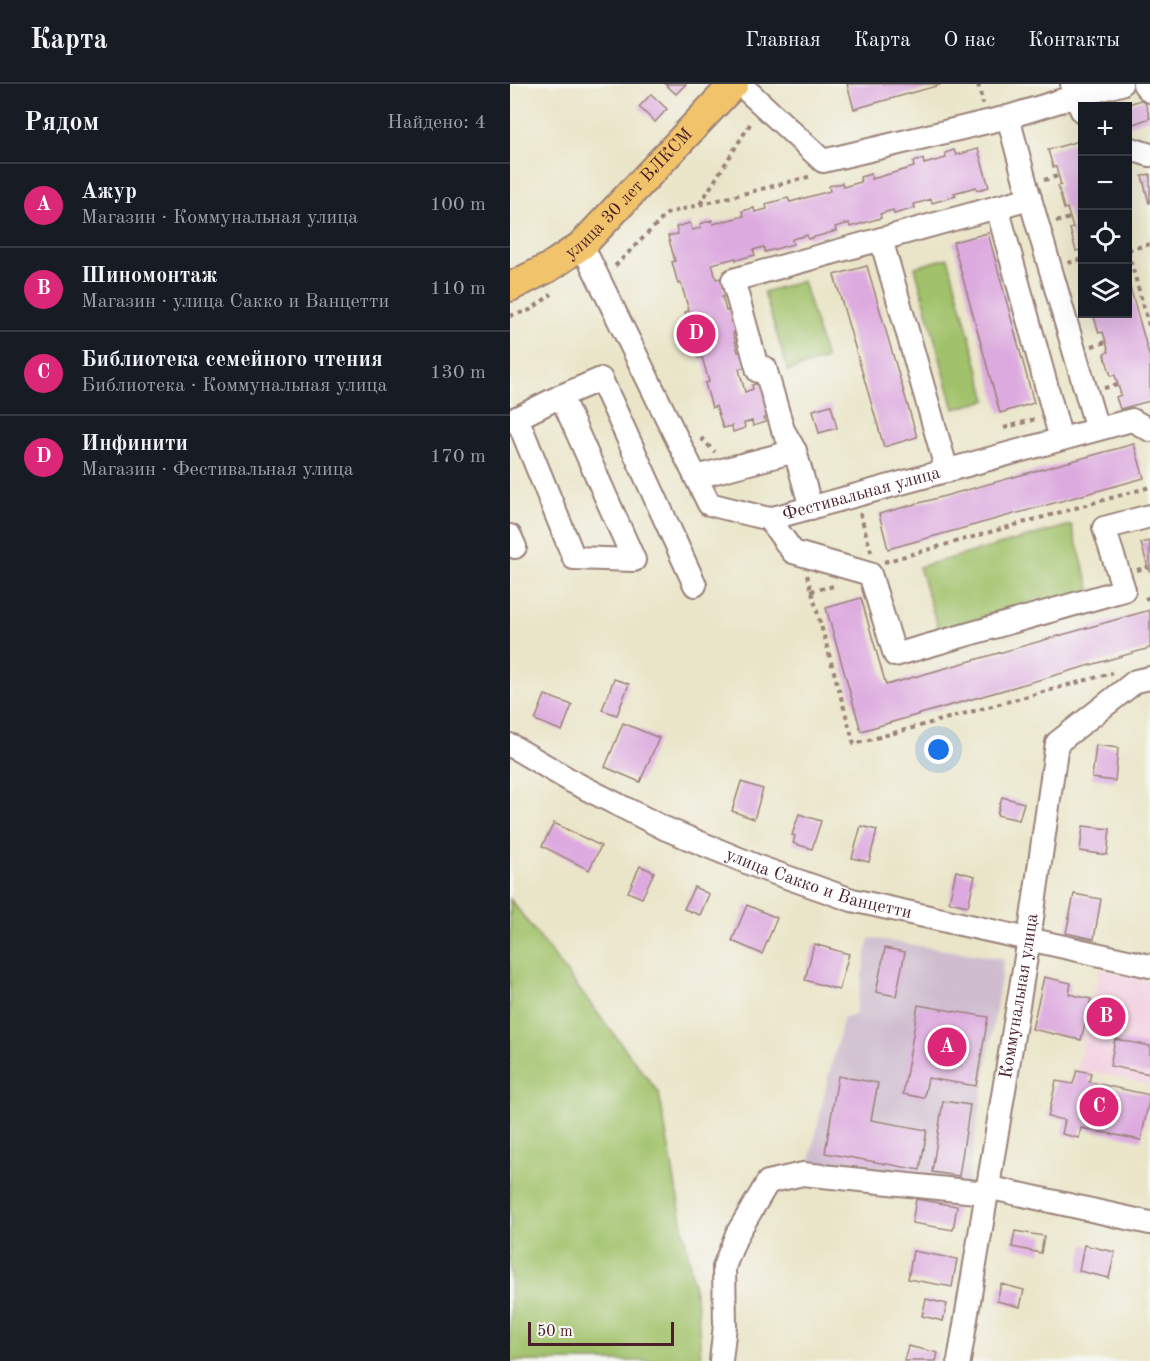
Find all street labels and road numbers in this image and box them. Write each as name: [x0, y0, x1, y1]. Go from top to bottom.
street label: улица 30 лет ВЛКСМ: [562, 125, 696, 262]
street label: Фестивальная улица: [780, 464, 942, 524]
street label: улица Сакко и Ванцетти: [723, 845, 914, 922]
street label: Коммунальная улица: [997, 912, 1042, 1080]

